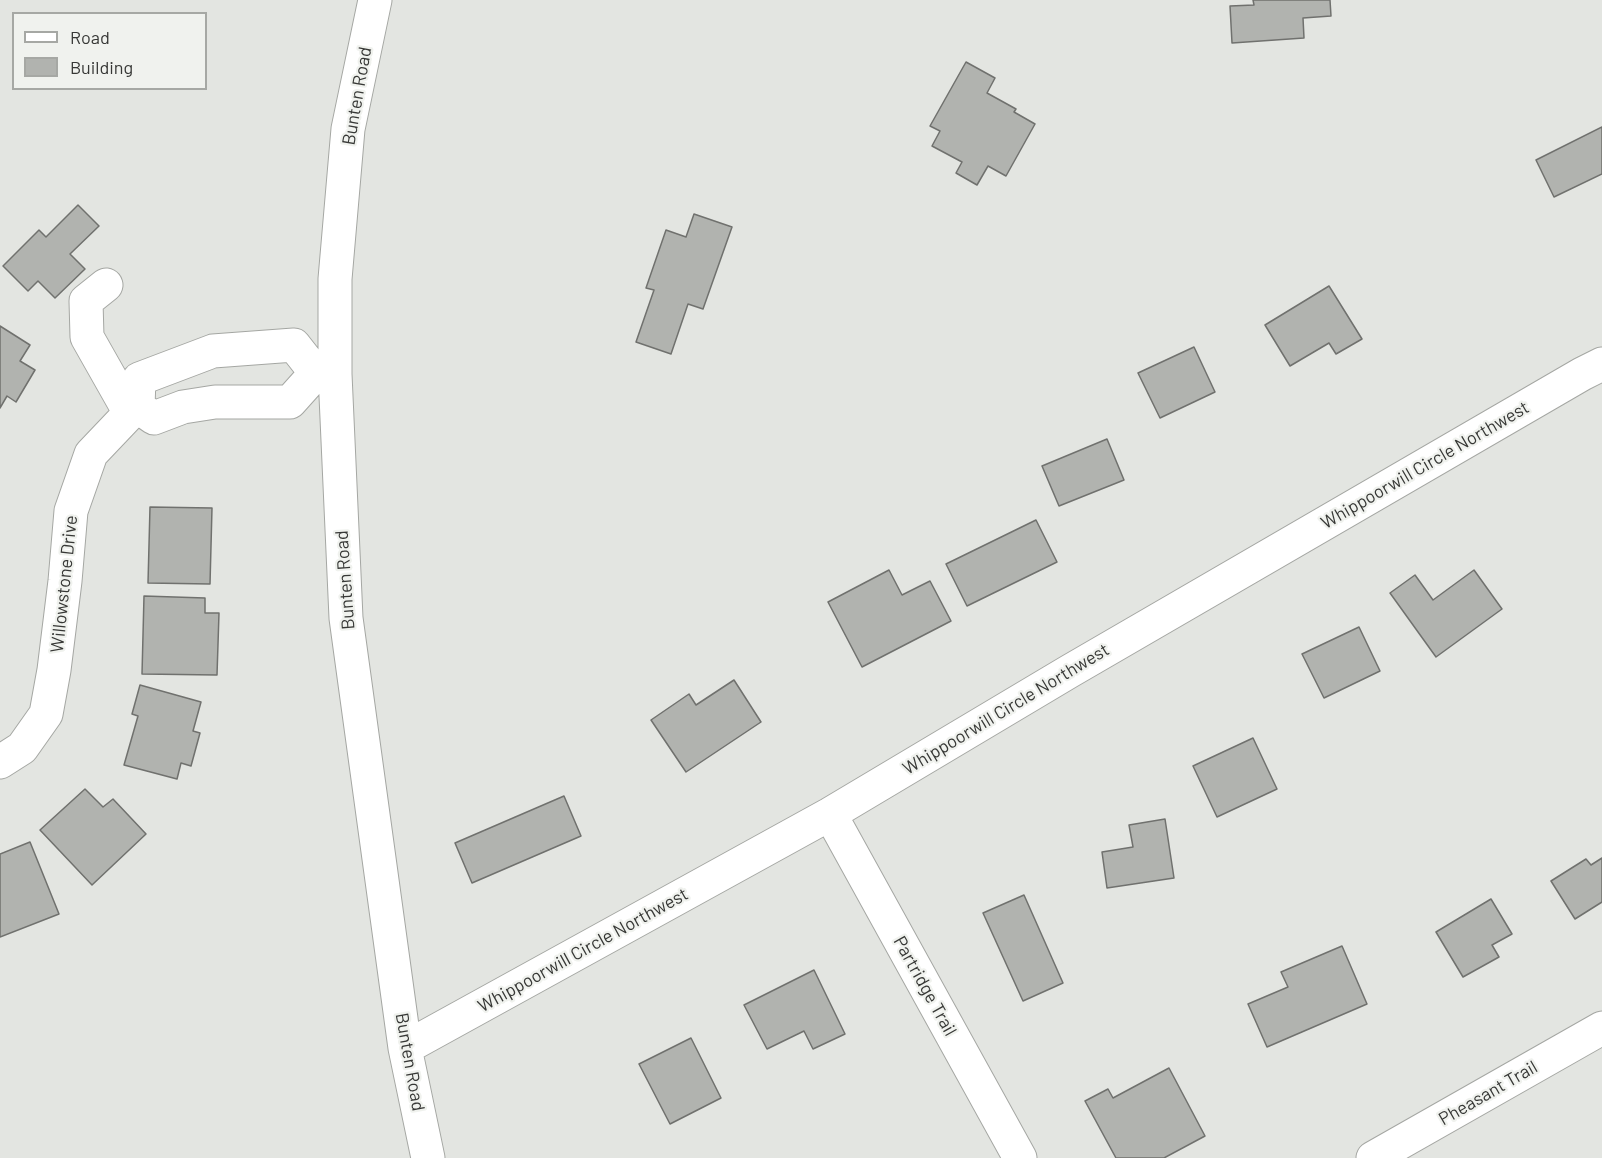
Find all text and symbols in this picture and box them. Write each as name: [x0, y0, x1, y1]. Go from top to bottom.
legend: [12, 12, 207, 90]
text: Road: [70, 26, 110, 48]
street label: Bunten Road: [338, 45, 376, 147]
text: Building: [70, 56, 133, 78]
street label: Whippoorwill Circle Northwest: [1317, 396, 1533, 534]
street label: Willowstone Drive: [46, 514, 82, 654]
street label: Bunten Road: [331, 530, 359, 630]
street label: Whippoorwill Circle Northwest: [899, 639, 1113, 779]
street label: Whippoorwill Circle Northwest: [474, 883, 692, 1017]
street label: Partridge Trail: [889, 932, 961, 1040]
street label: Bunten Road: [391, 1011, 429, 1113]
street label: Pheasant Trail: [1435, 1056, 1541, 1130]

